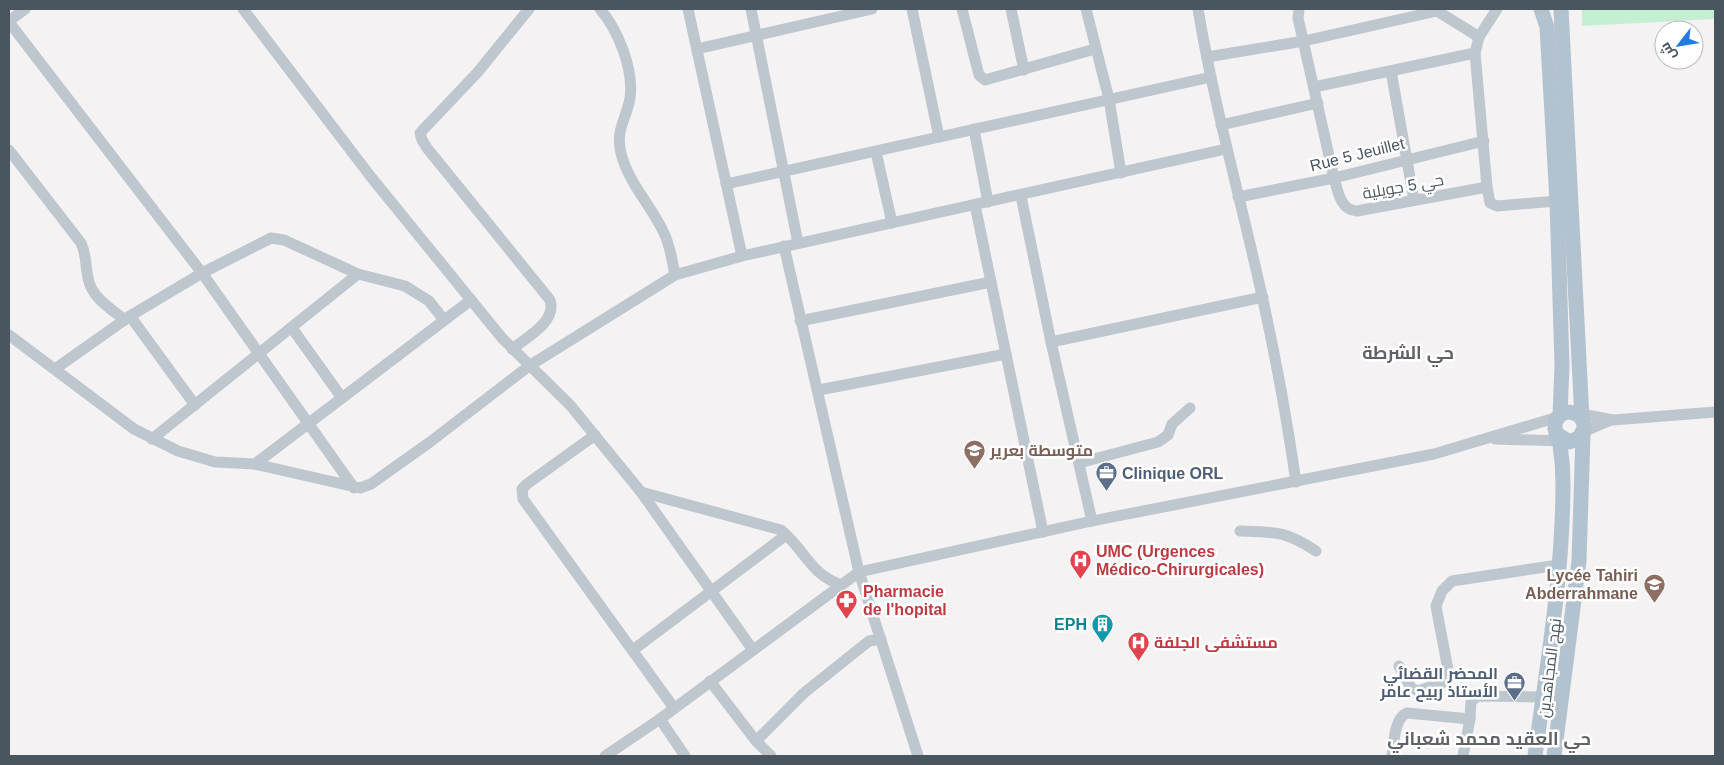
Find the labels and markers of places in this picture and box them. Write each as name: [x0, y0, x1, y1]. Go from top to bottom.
school or university icon: متوسطة بعرير: [962, 438, 986, 469]
place label: متوسطة بعرير: [989, 442, 1093, 460]
office icon: Clinique ORL: [1094, 461, 1118, 492]
place label: Clinique ORL: [1122, 465, 1224, 482]
place label: UMC (Urgences Médico-Chirurgicales): [1096, 543, 1264, 578]
hospital icon: UMC (Urgences Médico-Chirurgicales): [1068, 548, 1092, 579]
place label: Lycée Tahiri Abderrahmane: [1525, 567, 1638, 602]
school or university icon: Lycée Tahiri Abderrahmane: [1642, 572, 1666, 603]
place label: Pharmacie de l'hopital: [863, 583, 947, 618]
pharmacy icon: Pharmacie de l'hopital: [835, 588, 859, 619]
building icon: EPH: [1091, 612, 1115, 643]
place label: EPH: [1054, 616, 1087, 633]
hospital icon: مستشفى الجلفة: [1126, 630, 1150, 661]
place label: مستشفى الجلفة: [1154, 634, 1278, 652]
place label: المحضر القضائي الأستاذ ربيح عامر: [1379, 665, 1498, 702]
office icon: المحضر القضائي الأستاذ ربيح عامر: [1502, 670, 1526, 701]

